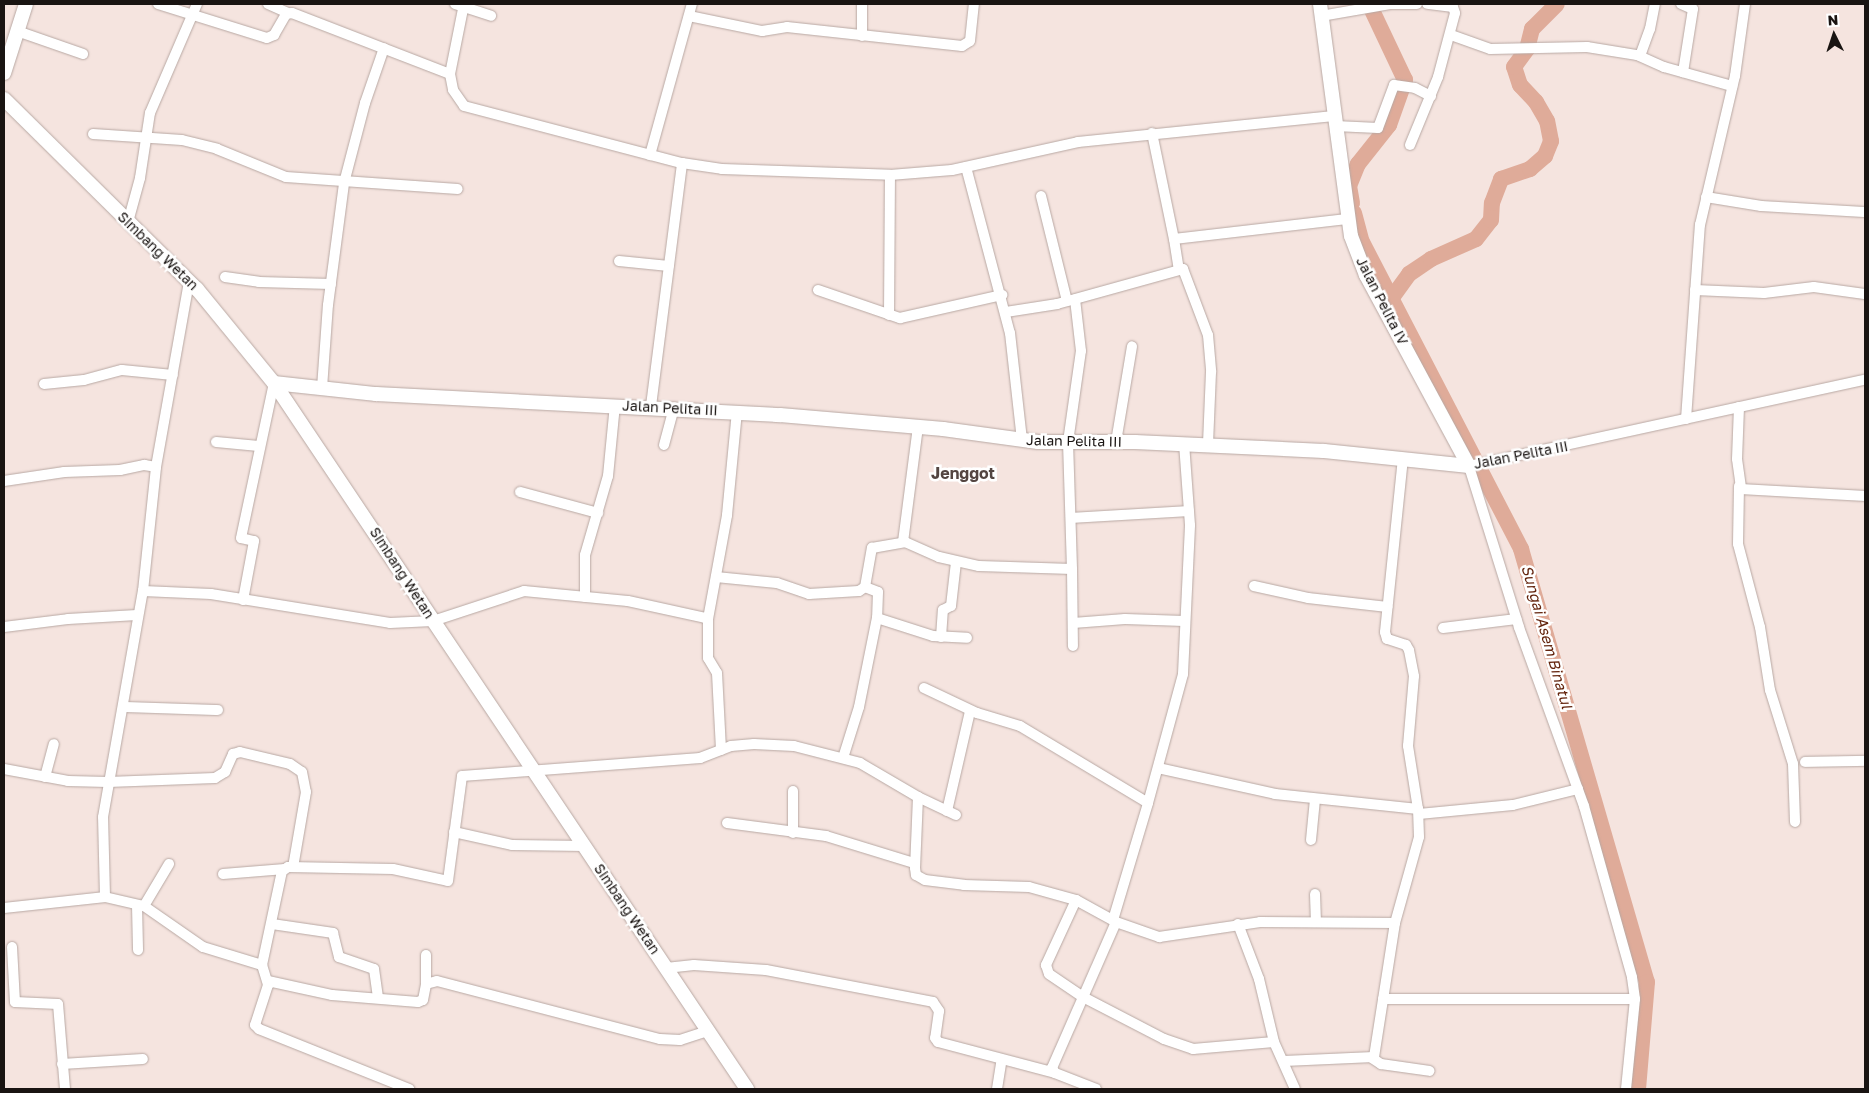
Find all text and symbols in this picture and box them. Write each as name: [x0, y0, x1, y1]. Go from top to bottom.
north arrow: [1809, 10, 1859, 60]
text: N: [1827, 11, 1839, 28]
street label: Simbang Wetan: [114, 208, 202, 294]
street label: Jalan Pelita IV: [1353, 254, 1411, 348]
street label: Jalan Pelita III: [622, 397, 718, 419]
street label: Jalan Pelita III: [1026, 432, 1122, 450]
street label: Jalan Pelita III: [1472, 438, 1570, 472]
district label: Jenggot: [931, 463, 995, 483]
street label: Simbang Wetan: [366, 524, 438, 622]
water label: Sungai Asem Binatul: [1518, 563, 1576, 711]
street label: Simbang Wetan: [591, 861, 663, 957]

